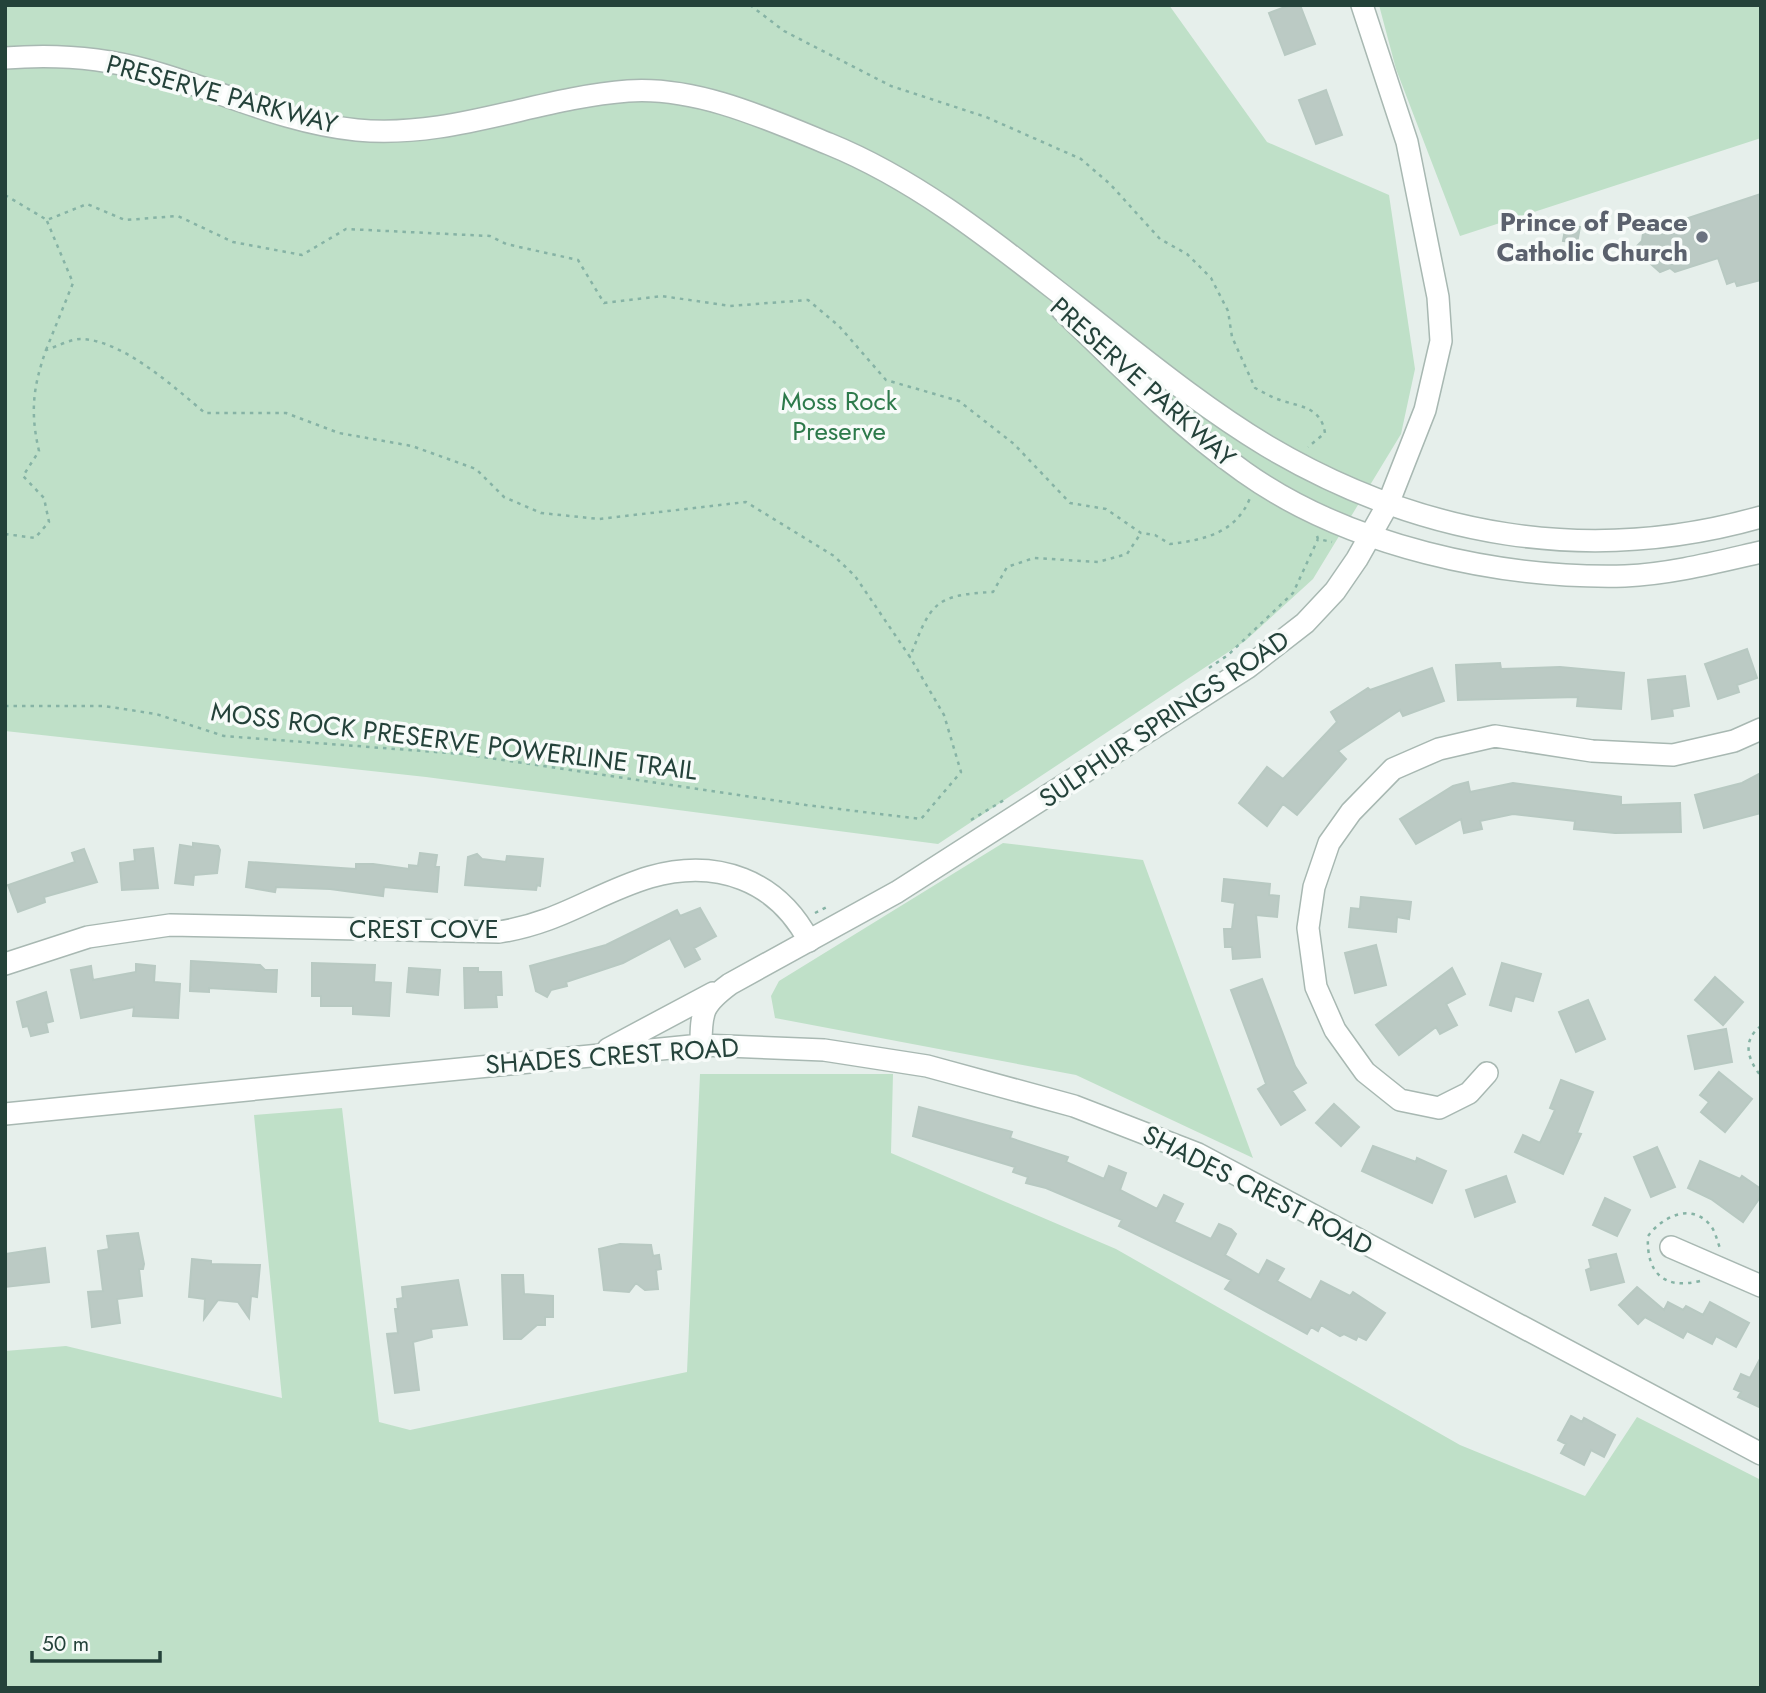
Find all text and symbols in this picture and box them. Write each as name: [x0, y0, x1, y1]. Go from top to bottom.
street label: PRESERVE PARKWAY: [102, 45, 342, 143]
place label: Prince of Peace Catholic Church: [1497, 203, 1688, 271]
marker: Prince of Peace Catholic Church: [1694, 229, 1710, 245]
street label: PRESERVE PARKWAY: [1042, 288, 1245, 476]
park label: Moss Rock Preserve: [781, 382, 898, 450]
street label: SULPHUR SPRINGS ROAD: [1031, 621, 1297, 817]
street label: MOSS ROCK PRESERVE POWERLINE TRAIL: [209, 692, 700, 790]
street label: CREST COVE: [349, 910, 499, 948]
street label: SHADES CREST ROAD: [484, 1028, 740, 1084]
street label: SHADES CREST ROAD: [1136, 1115, 1380, 1265]
scale bar: [32, 1620, 159, 1664]
text: 50 m: [42, 1629, 89, 1659]

